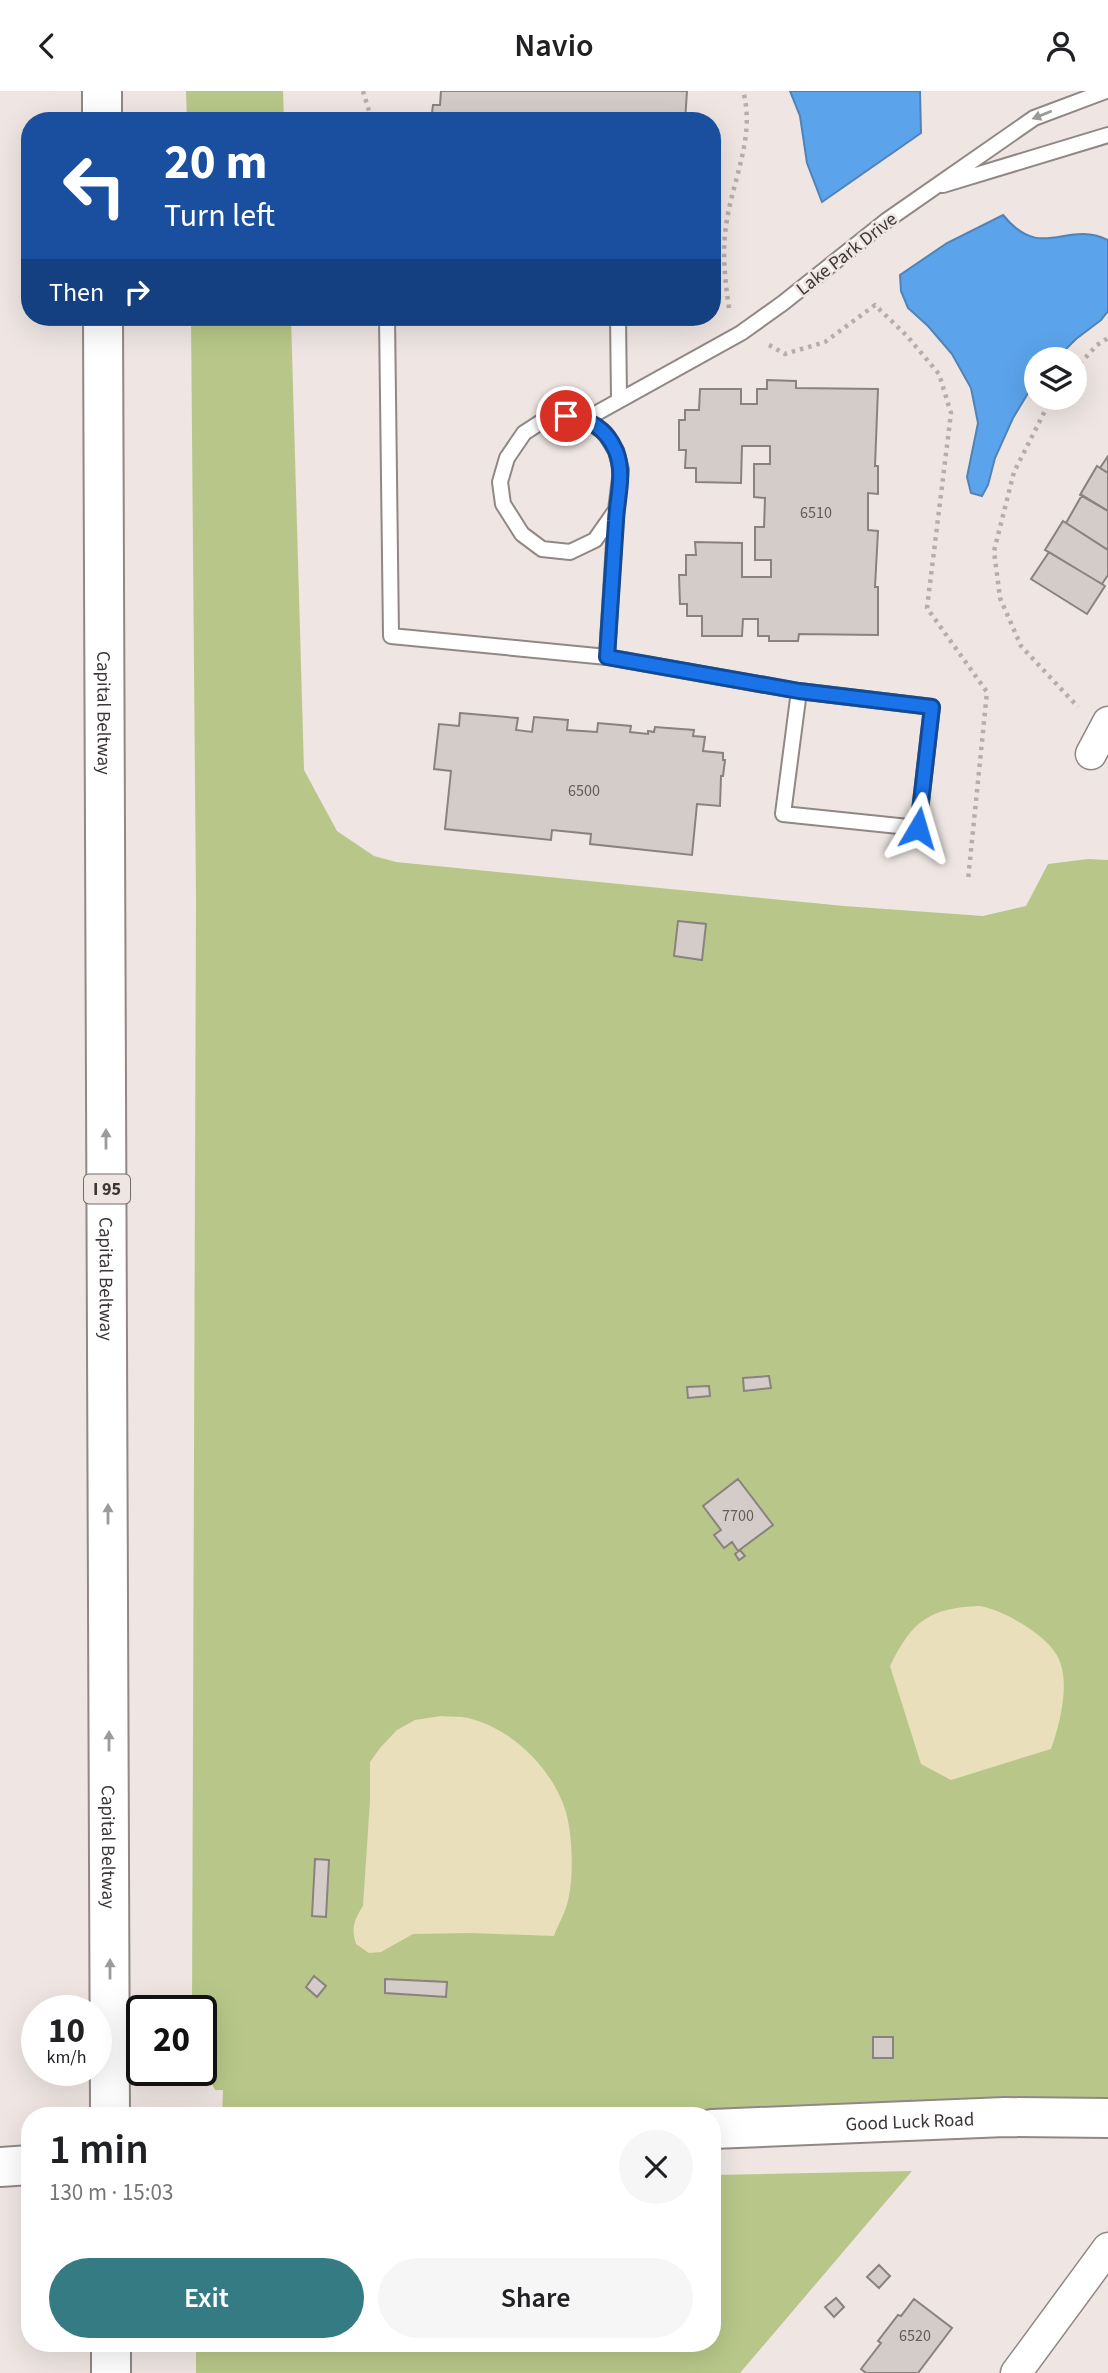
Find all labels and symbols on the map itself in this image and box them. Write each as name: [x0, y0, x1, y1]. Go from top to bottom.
one-way arrow: [1032, 110, 1053, 121]
street label: Lake Park Drive: [791, 206, 903, 302]
pin: [536, 386, 596, 446]
house number: 6510: [800, 502, 832, 524]
street label: Capital Beltway: [89, 651, 117, 775]
house number: 6500: [568, 780, 600, 802]
position arrow: [881, 791, 955, 865]
one-way arrow: [100, 1128, 112, 1150]
road number: I 95: [84, 1175, 130, 1203]
street label: Capital Beltway: [92, 1217, 119, 1341]
one-way arrow: [102, 1503, 114, 1525]
house number: 7700: [722, 1505, 754, 1527]
one-way arrow: [103, 1730, 115, 1752]
street label: Capital Beltway: [94, 1785, 121, 1909]
one-way arrow: [104, 1958, 116, 1980]
speed limit sign: 20: [126, 1995, 217, 2086]
street label: Good Luck Road: [845, 2106, 975, 2139]
house number: 6520: [899, 2325, 931, 2347]

